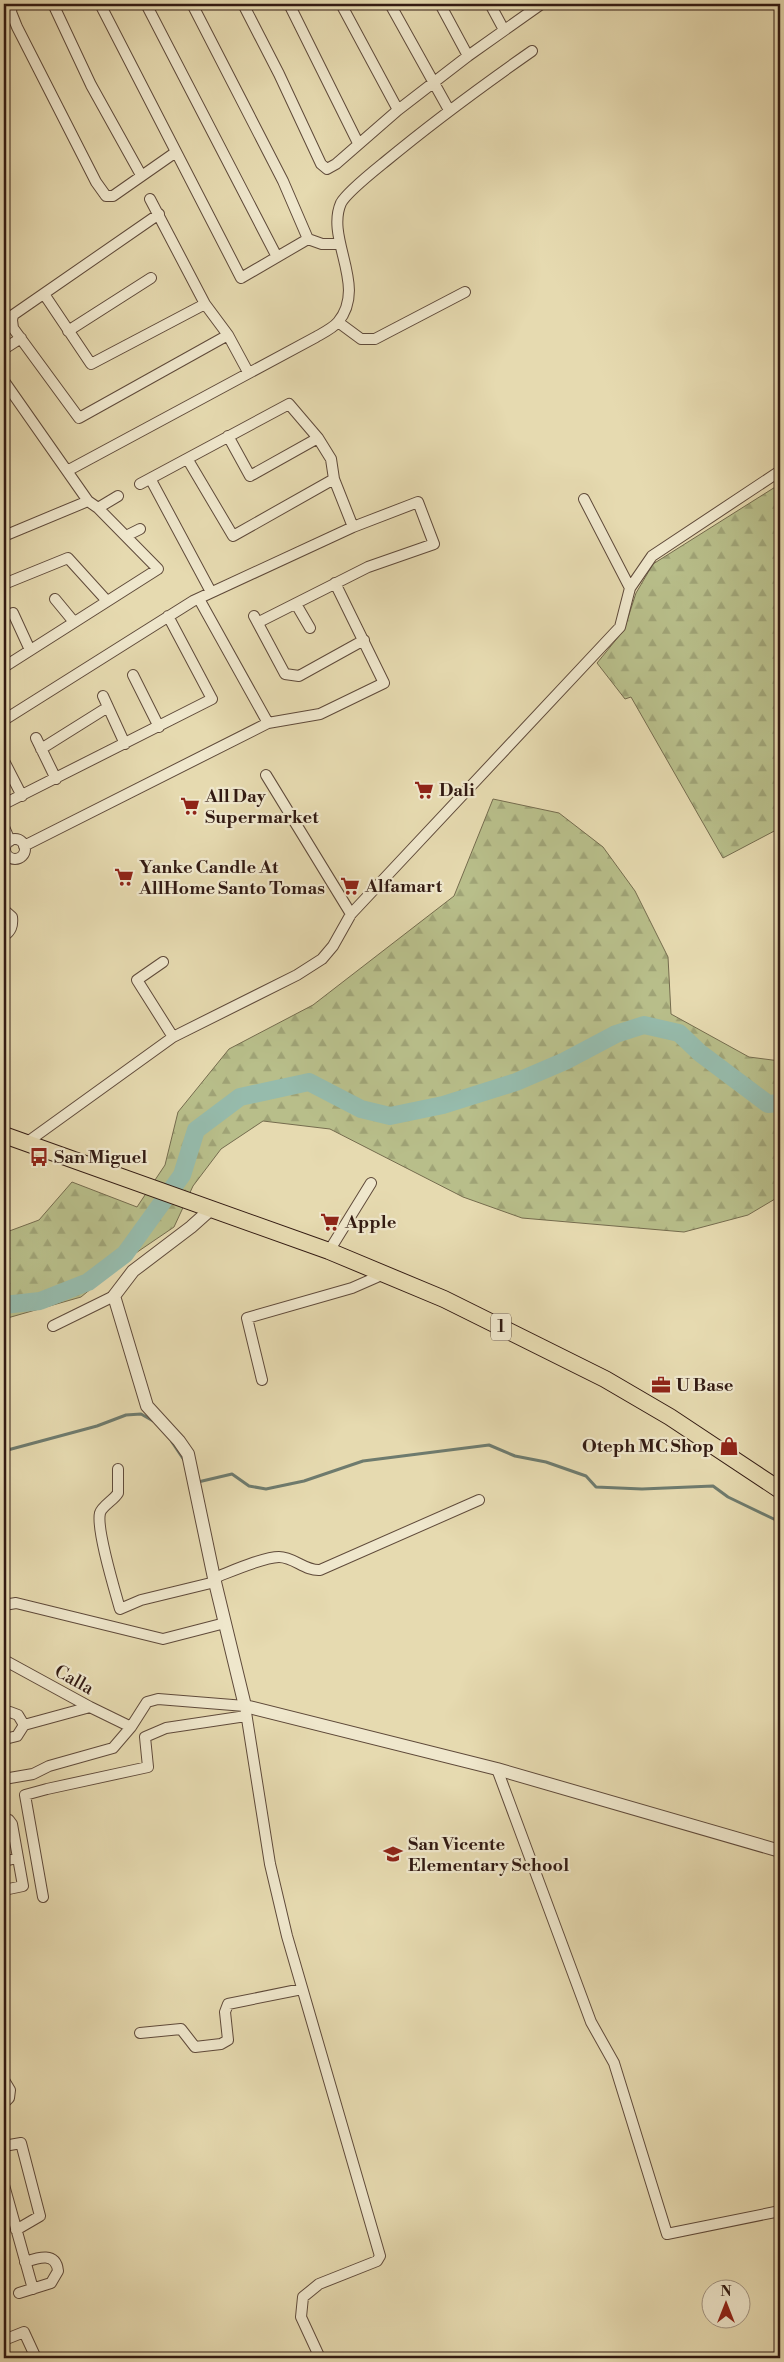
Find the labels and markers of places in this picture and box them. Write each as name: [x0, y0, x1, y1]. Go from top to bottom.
supermarket icon: Dali: [413, 779, 435, 801]
place label: Dali: [439, 779, 475, 802]
place label: All Day Supermarket: [204, 785, 319, 829]
supermarket icon: All Day Supermarket: [179, 795, 201, 817]
place label: Yanke Candle At AllHome Santo Tomas: [138, 856, 325, 900]
supermarket icon: Yanke Candle At AllHome Santo Tomas: [113, 866, 135, 888]
supermarket icon: Alfamart: [339, 875, 361, 897]
place label: Alfamart: [364, 875, 443, 898]
bus stop icon: San Miguel: [28, 1146, 50, 1168]
place label: San Miguel: [54, 1146, 147, 1169]
supermarket icon: Apple: [319, 1211, 341, 1233]
place label: Apple: [344, 1211, 397, 1234]
office icon: U Base: [650, 1374, 672, 1396]
place label: U Base: [676, 1374, 734, 1397]
place label: Oteph MC Shop: [582, 1435, 714, 1458]
shop icon: Oteph MC Shop: [718, 1435, 740, 1457]
place label: San Vicente Elementary School: [408, 1833, 569, 1877]
school or university icon: San Vicente Elementary School: [382, 1843, 404, 1865]

